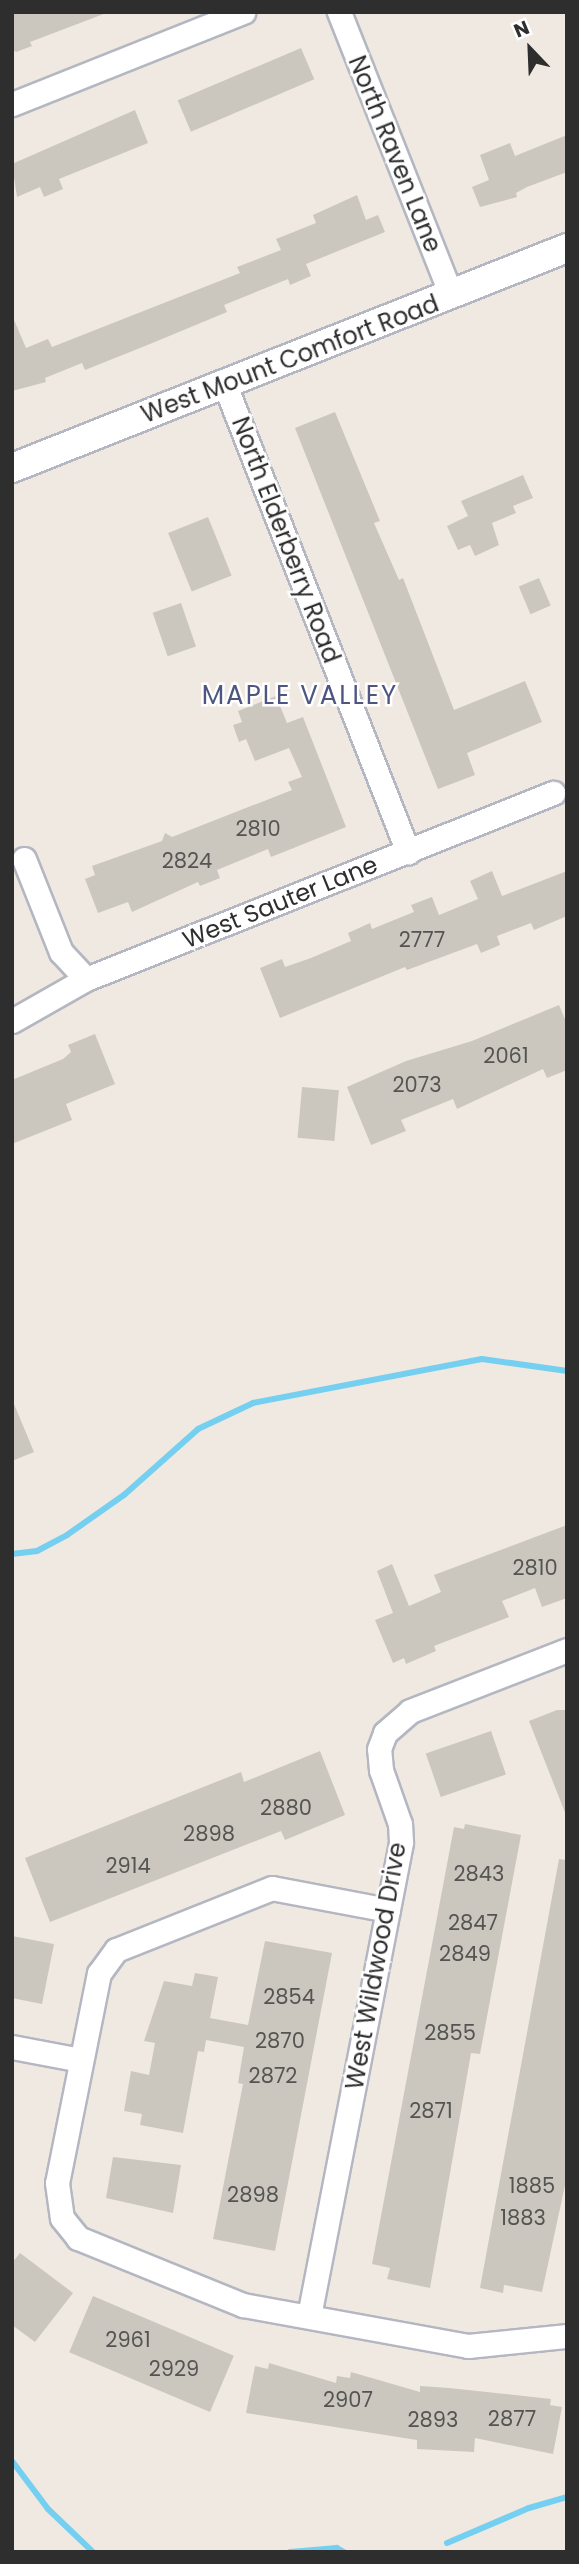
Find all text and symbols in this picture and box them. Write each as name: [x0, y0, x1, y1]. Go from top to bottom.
north arrow: [495, 14, 565, 84]
text: N: [510, 14, 533, 44]
street label: North Raven Lane: [342, 52, 448, 256]
street label: West Mount Comfort Road: [137, 289, 443, 429]
street label: North Elderberry Road: [226, 413, 346, 667]
district label: MAPLE VALLEY: [203, 680, 397, 712]
house number: 2810: [235, 816, 281, 842]
house number: 2824: [162, 848, 212, 874]
street label: West Sauter Lane: [178, 850, 382, 954]
house number: 2777: [399, 927, 445, 953]
house number: 2061: [483, 1043, 529, 1069]
house number: 2073: [392, 1072, 442, 1098]
house number: 2810: [512, 1555, 558, 1581]
house number: 2880: [260, 1795, 312, 1821]
house number: 2898: [183, 1821, 235, 1847]
street label: West Wildwood Drive: [340, 1840, 412, 2092]
house number: 2914: [105, 1853, 151, 1879]
house number: 2843: [454, 1861, 504, 1887]
house number: 2847: [448, 1910, 498, 1936]
house number: 2849: [439, 1941, 491, 1967]
house number: 2854: [263, 1984, 315, 2010]
house number: 2855: [424, 2020, 476, 2046]
house number: 2870: [255, 2028, 305, 2054]
house number: 2872: [249, 2063, 297, 2089]
house number: 2871: [409, 2098, 453, 2124]
house number: 1885: [509, 2173, 555, 2199]
house number: 2898: [227, 2182, 279, 2208]
house number: 1883: [500, 2205, 546, 2231]
house number: 2961: [105, 2327, 151, 2353]
house number: 2929: [149, 2356, 199, 2382]
house number: 2907: [323, 2387, 373, 2413]
house number: 2877: [488, 2406, 536, 2432]
house number: 2893: [408, 2407, 458, 2433]

